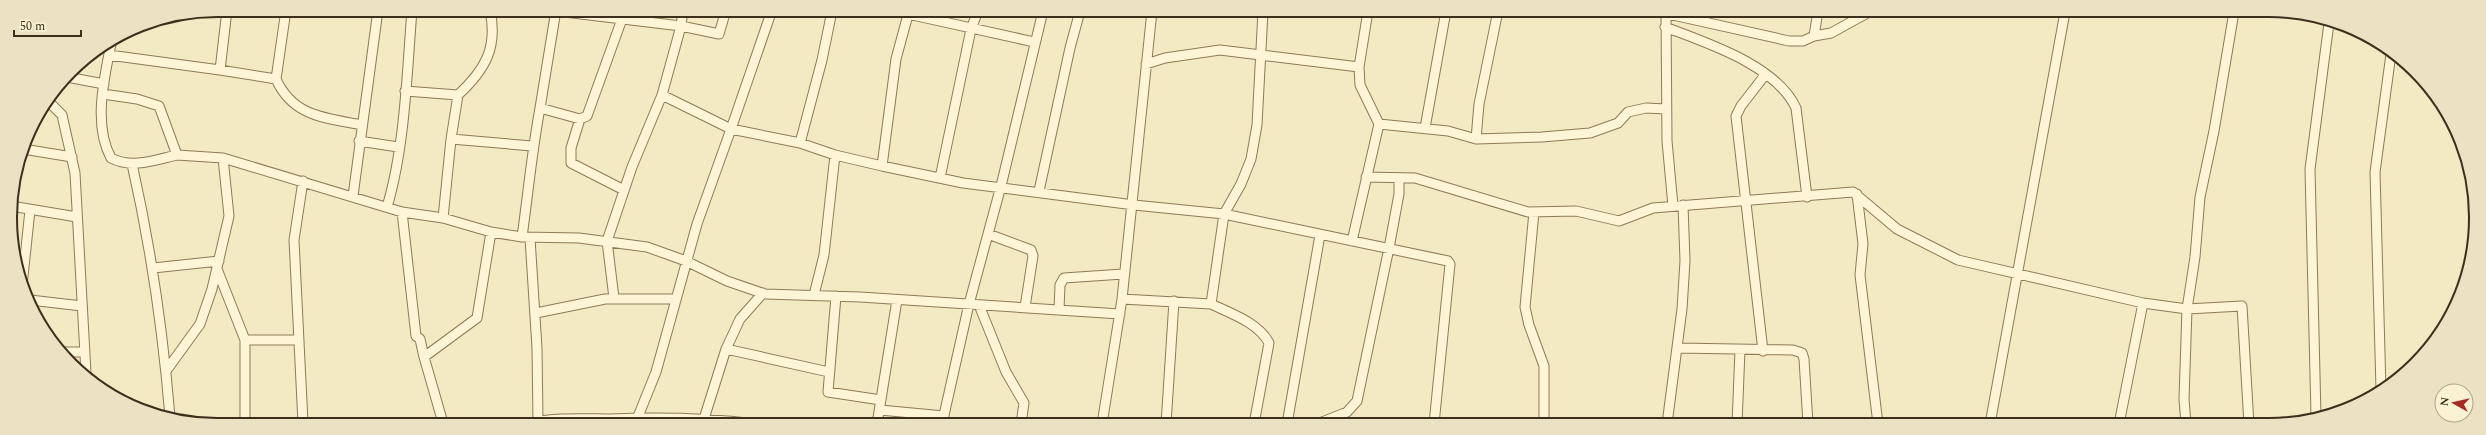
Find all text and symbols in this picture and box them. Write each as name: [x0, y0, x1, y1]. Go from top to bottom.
scale bar: [14, 12, 81, 38]
text: 50 m: [20, 17, 45, 36]
north arrow: [2434, 383, 2474, 423]
text: N: [2436, 396, 2454, 407]

